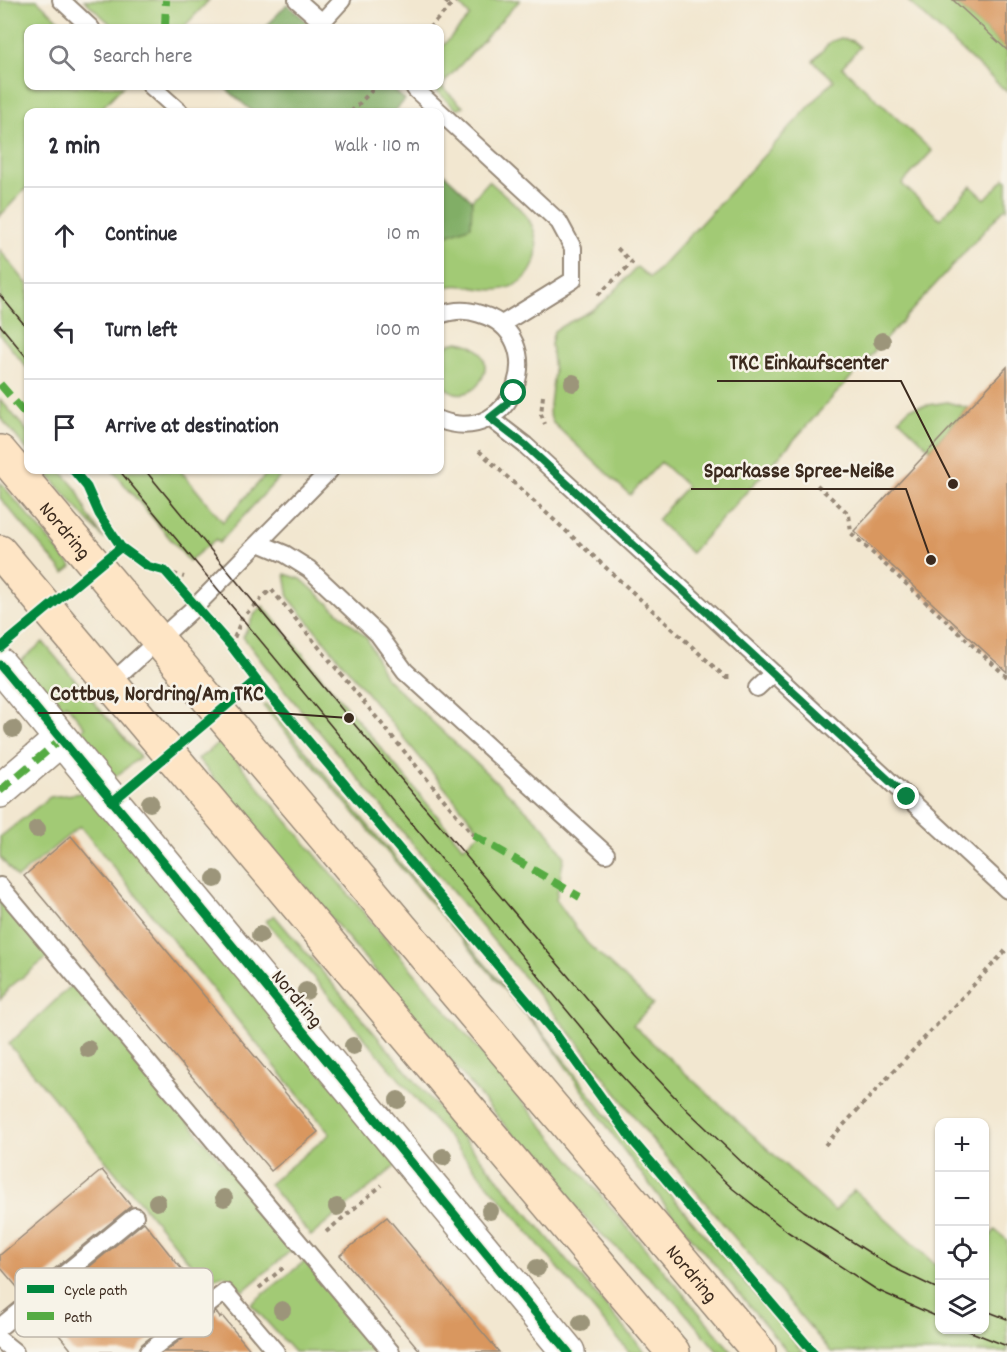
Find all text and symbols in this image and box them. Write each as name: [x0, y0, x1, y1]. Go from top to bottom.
search box: [24, 24, 444, 90]
icon: search: [45, 41, 78, 74]
text: Search here: [93, 42, 192, 73]
text: 2 min: [48, 129, 100, 166]
text: Walk · 110 m: [334, 133, 420, 161]
icon: ahead: [48, 219, 81, 252]
text: Continue: [105, 220, 177, 251]
text: 10 m: [386, 221, 420, 249]
icon: left: [48, 315, 81, 348]
text: Turn left: [105, 316, 177, 347]
text: 100 m: [376, 317, 420, 345]
callout: TKC Einkaufscenter: [717, 341, 901, 381]
text: TKC Einkaufscenter: [729, 349, 890, 380]
route start: [500, 379, 526, 405]
icon: arrive: [48, 411, 81, 444]
text: Arrive at destination: [105, 412, 279, 443]
callout: Sparkasse Spree-Neiße: [691, 449, 906, 489]
text: Sparkasse Spree-Neiße: [704, 457, 895, 488]
street label: Nordring: [30, 496, 97, 568]
callout: Cottbus, Nordring/Am TKC: [38, 673, 276, 713]
text: Cottbus, Nordring/Am TKC: [50, 680, 264, 711]
route end: [893, 783, 919, 809]
street label: Nordring: [262, 964, 329, 1036]
map controls: [935, 1118, 989, 1334]
button: +: [935, 1118, 989, 1172]
button: −: [935, 1172, 989, 1226]
button: locate: [935, 1226, 989, 1280]
street label: Nordring: [657, 1239, 723, 1311]
legend: [15, 1268, 213, 1337]
text: Cycle path: [64, 1280, 127, 1303]
button: layers: [935, 1280, 989, 1334]
text: Path: [64, 1307, 92, 1330]

